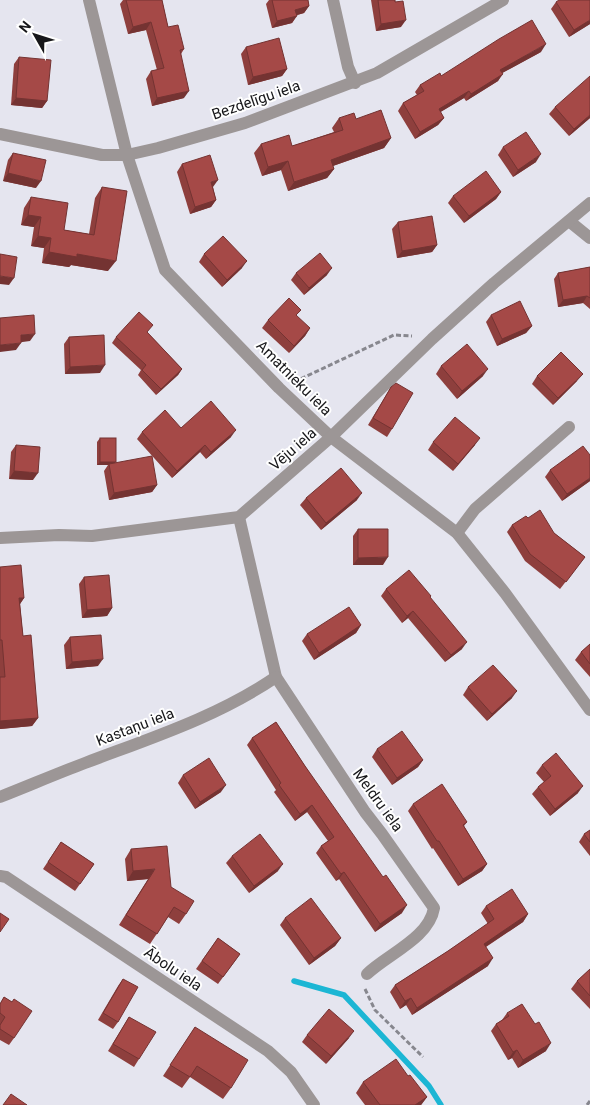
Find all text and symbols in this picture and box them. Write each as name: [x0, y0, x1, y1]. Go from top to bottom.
north arrow: [10, 10, 60, 60]
text: N: [16, 18, 34, 36]
street label: Bezdelīgu iela: [209, 76, 303, 124]
street label: Amatnieku iela: [253, 337, 335, 419]
street label: Vēju iela: [266, 424, 320, 474]
street label: Kastaņu iela: [93, 704, 177, 750]
street label: Meldru iela: [349, 765, 407, 835]
street label: Ābolu iela: [141, 943, 205, 995]

